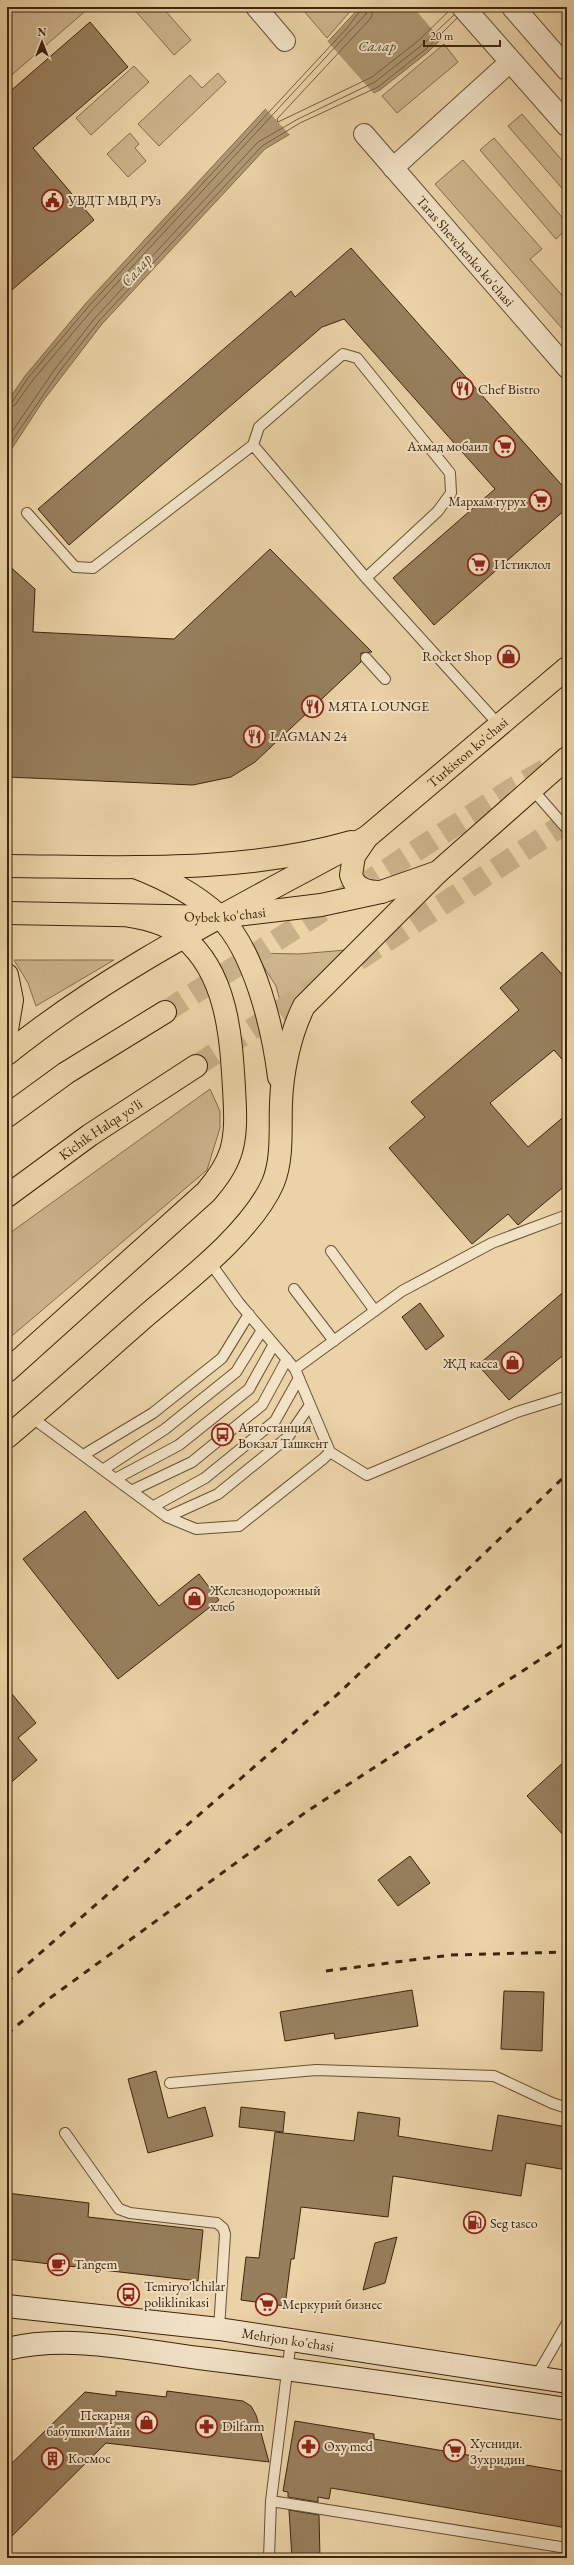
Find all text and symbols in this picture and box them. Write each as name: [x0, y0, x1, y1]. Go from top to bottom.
north arrow: [22, 22, 62, 62]
scale bar: [424, 22, 500, 48]
text: N: [38, 25, 47, 39]
text: 20 m: [430, 28, 454, 44]
water label: Салар: [358, 36, 396, 55]
public building icon: УВДТ МВД РУз: [39, 187, 65, 213]
place label: УВДТ МВД РУз: [67, 191, 161, 209]
street label: Taras Shevchenko ko'chasi: [413, 192, 519, 311]
water label: Салар: [116, 249, 156, 291]
restaurant icon: Chef Bistro: [449, 376, 475, 402]
place label: Chef Bistro: [478, 380, 540, 398]
supermarket icon: Ахмад мобаил: [491, 433, 517, 459]
place label: Ахмад мобаил: [406, 437, 488, 455]
supermarket icon: Мархам гурух: [528, 488, 554, 514]
place label: Мархам гурух: [448, 492, 526, 510]
supermarket icon: Истиклол: [465, 551, 491, 577]
place label: Истиклол: [494, 555, 551, 573]
shop icon: Rocket Shop: [495, 643, 521, 669]
place label: Rocket Shop: [422, 647, 492, 665]
restaurant icon: МЯТА LOUNGE: [299, 693, 325, 719]
place label: МЯТА LOUNGE: [328, 697, 429, 715]
street label: Turkiston ko'chasi: [423, 713, 512, 792]
restaurant icon: LAGMAN 24: [241, 723, 267, 749]
place label: LAGMAN 24: [270, 727, 348, 745]
street label: Oybek ko'chasi: [184, 903, 267, 926]
street label: Kichik Halqa yo'li: [55, 1094, 146, 1164]
shop icon: ЖД касса: [500, 1350, 526, 1376]
place label: ЖД касса: [442, 1354, 498, 1372]
place label: Автостанция Вокзал Ташкент: [237, 1418, 329, 1452]
bus stop icon: Автостанция Вокзал Ташкент: [209, 1422, 235, 1448]
place label: Железнодорожный хлеб: [209, 1581, 321, 1615]
shop icon: Железнодорожный хлеб: [181, 1585, 207, 1611]
fuel station icon: Seg tasco: [461, 2210, 487, 2236]
place label: Seg tasco: [490, 2214, 538, 2232]
cafe icon: Tangem: [45, 2251, 71, 2277]
place label: Tangem: [74, 2255, 117, 2273]
place label: Temiryo'lchilar poliklinikasi: [144, 2277, 226, 2311]
bus stop icon: Temiryo'lchilar poliklinikasi: [115, 2281, 141, 2307]
supermarket icon: Меркурий бизнес: [253, 2291, 279, 2317]
place label: Меркурий бизнес: [282, 2295, 383, 2313]
street label: Mehrjon ko'chasi: [241, 2324, 336, 2355]
place label: Пекарня бабушки Майи: [47, 2406, 131, 2440]
shop icon: Пекарня бабушки Майи: [133, 2410, 159, 2436]
pharmacy icon: Dilfarm: [194, 2413, 220, 2439]
place label: Dilfarm: [222, 2417, 265, 2435]
pharmacy icon: Oxy med: [296, 2433, 322, 2459]
place label: Хусниди. Зухридин: [469, 2434, 525, 2468]
place label: Oxy med: [324, 2437, 374, 2455]
supermarket icon: Хусниди. Зухридин: [442, 2438, 468, 2464]
building icon: Космоc: [40, 2445, 66, 2471]
place label: Космоc: [68, 2449, 111, 2467]

